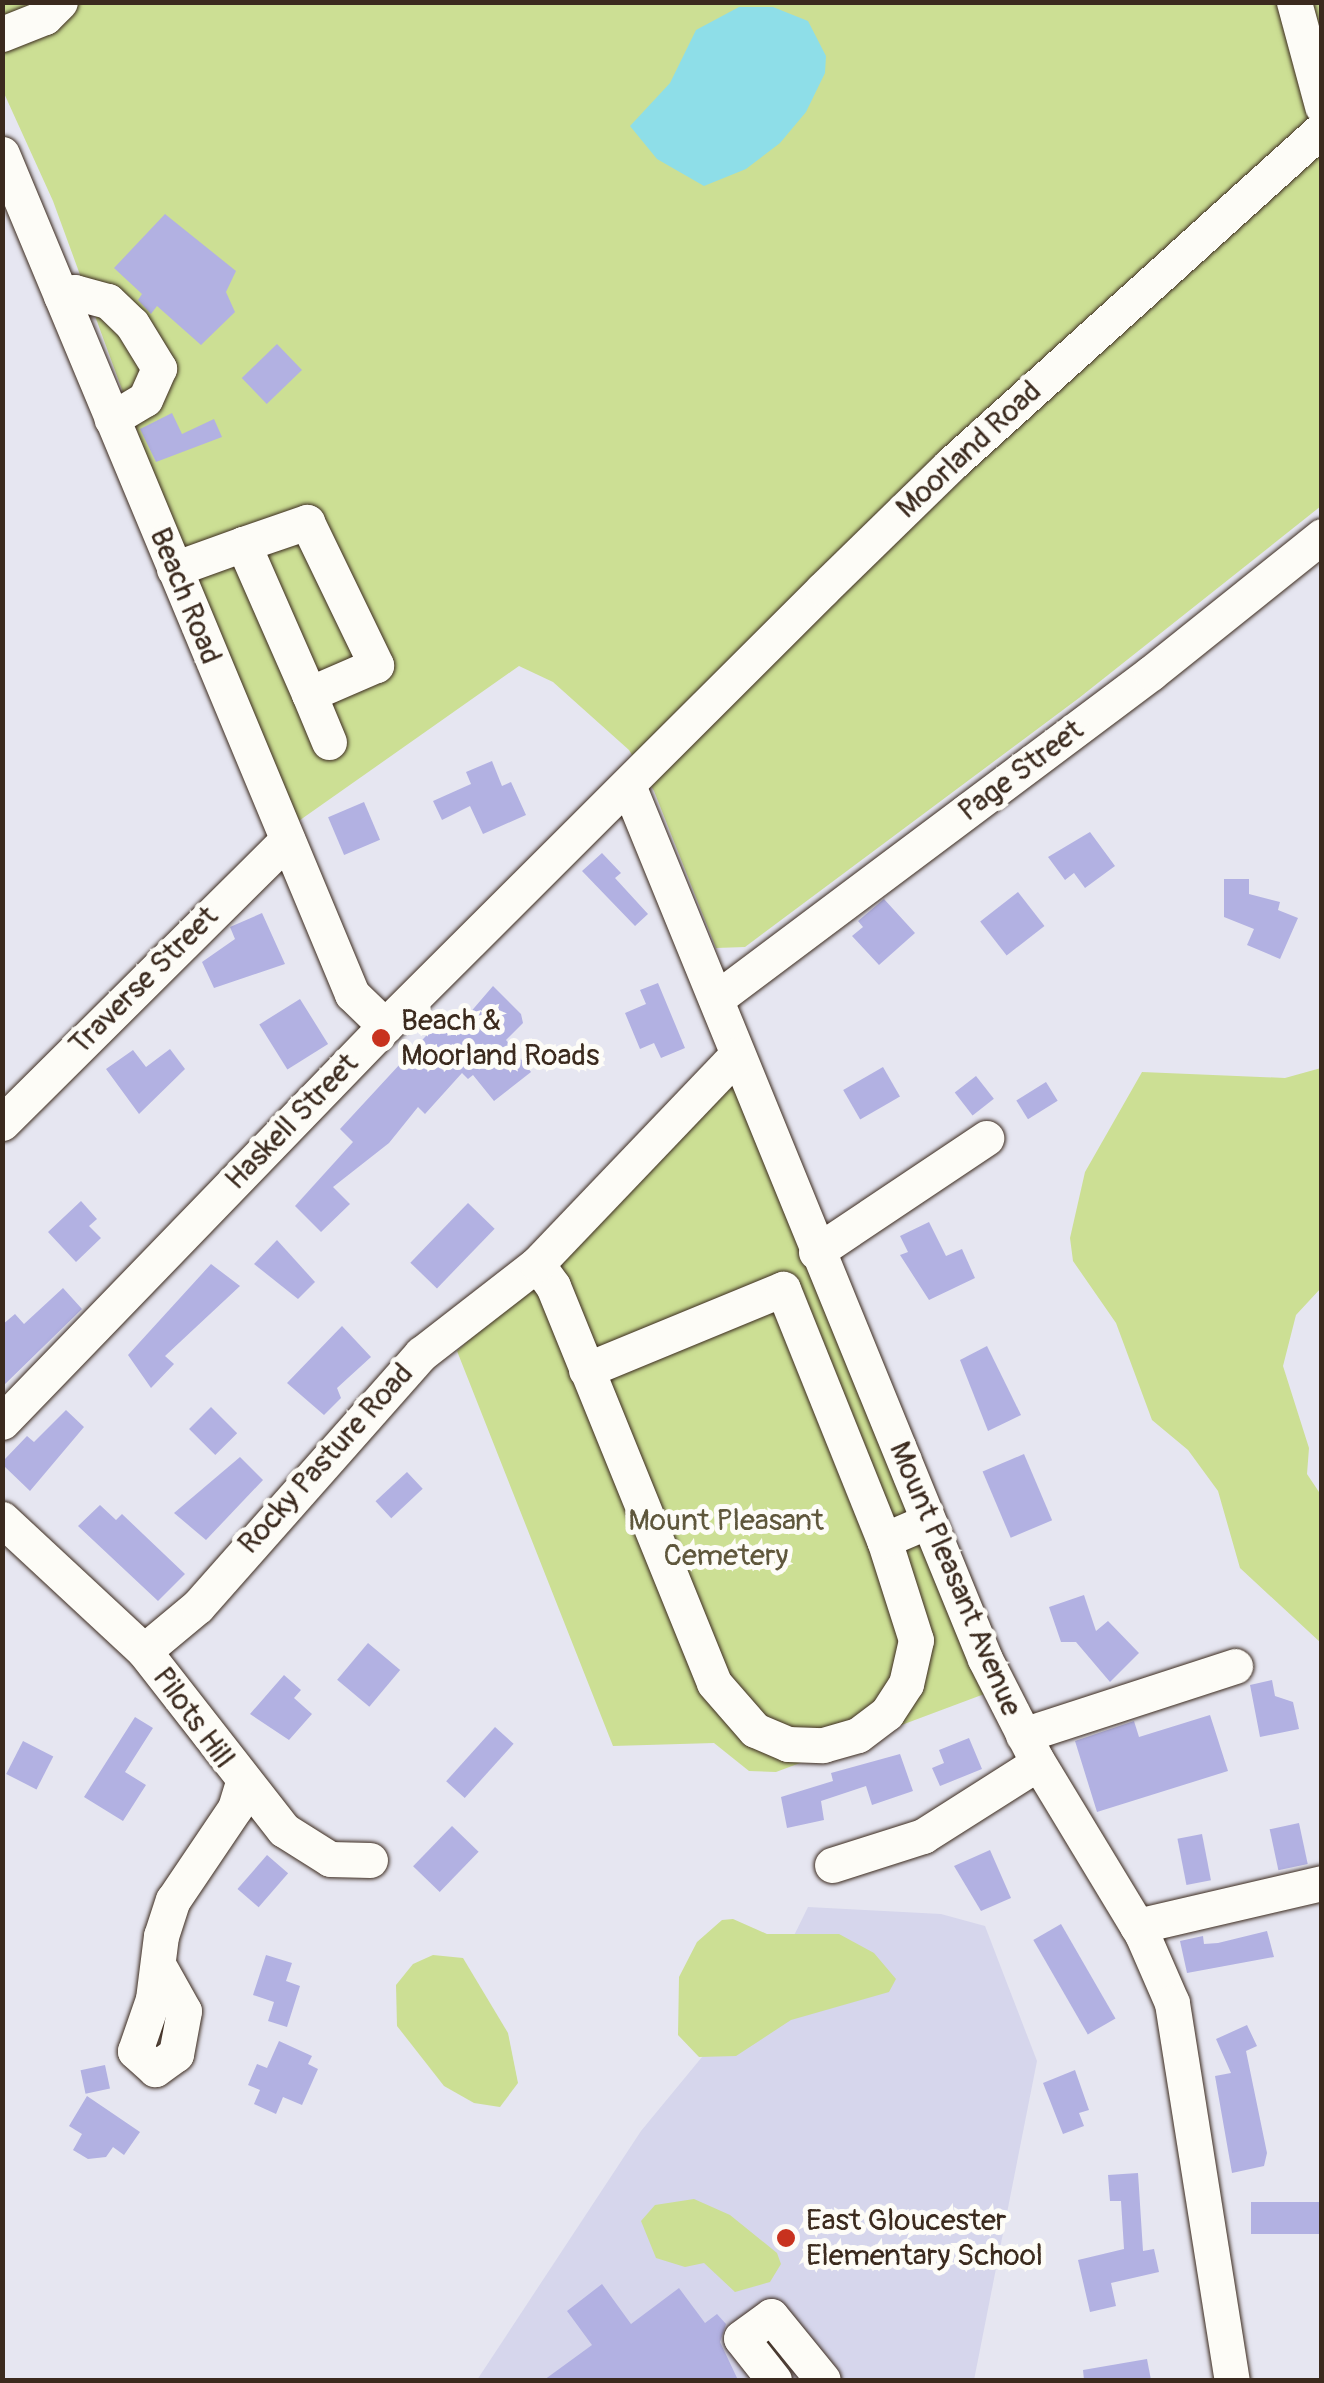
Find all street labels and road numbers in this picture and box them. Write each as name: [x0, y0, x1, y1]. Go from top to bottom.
street label: Moorland Road: [889, 374, 1049, 526]
street label: Beach Road: [141, 523, 229, 669]
street label: Page Street: [951, 712, 1091, 830]
street label: Traverse Street: [62, 899, 226, 1063]
street label: Haskell Street: [218, 1046, 366, 1198]
street label: Rocky Pasture Road: [231, 1356, 421, 1562]
street label: Mount Pleasant Avenue: [881, 1436, 1029, 1722]
street label: Pilots Hill: [144, 1661, 242, 1775]

